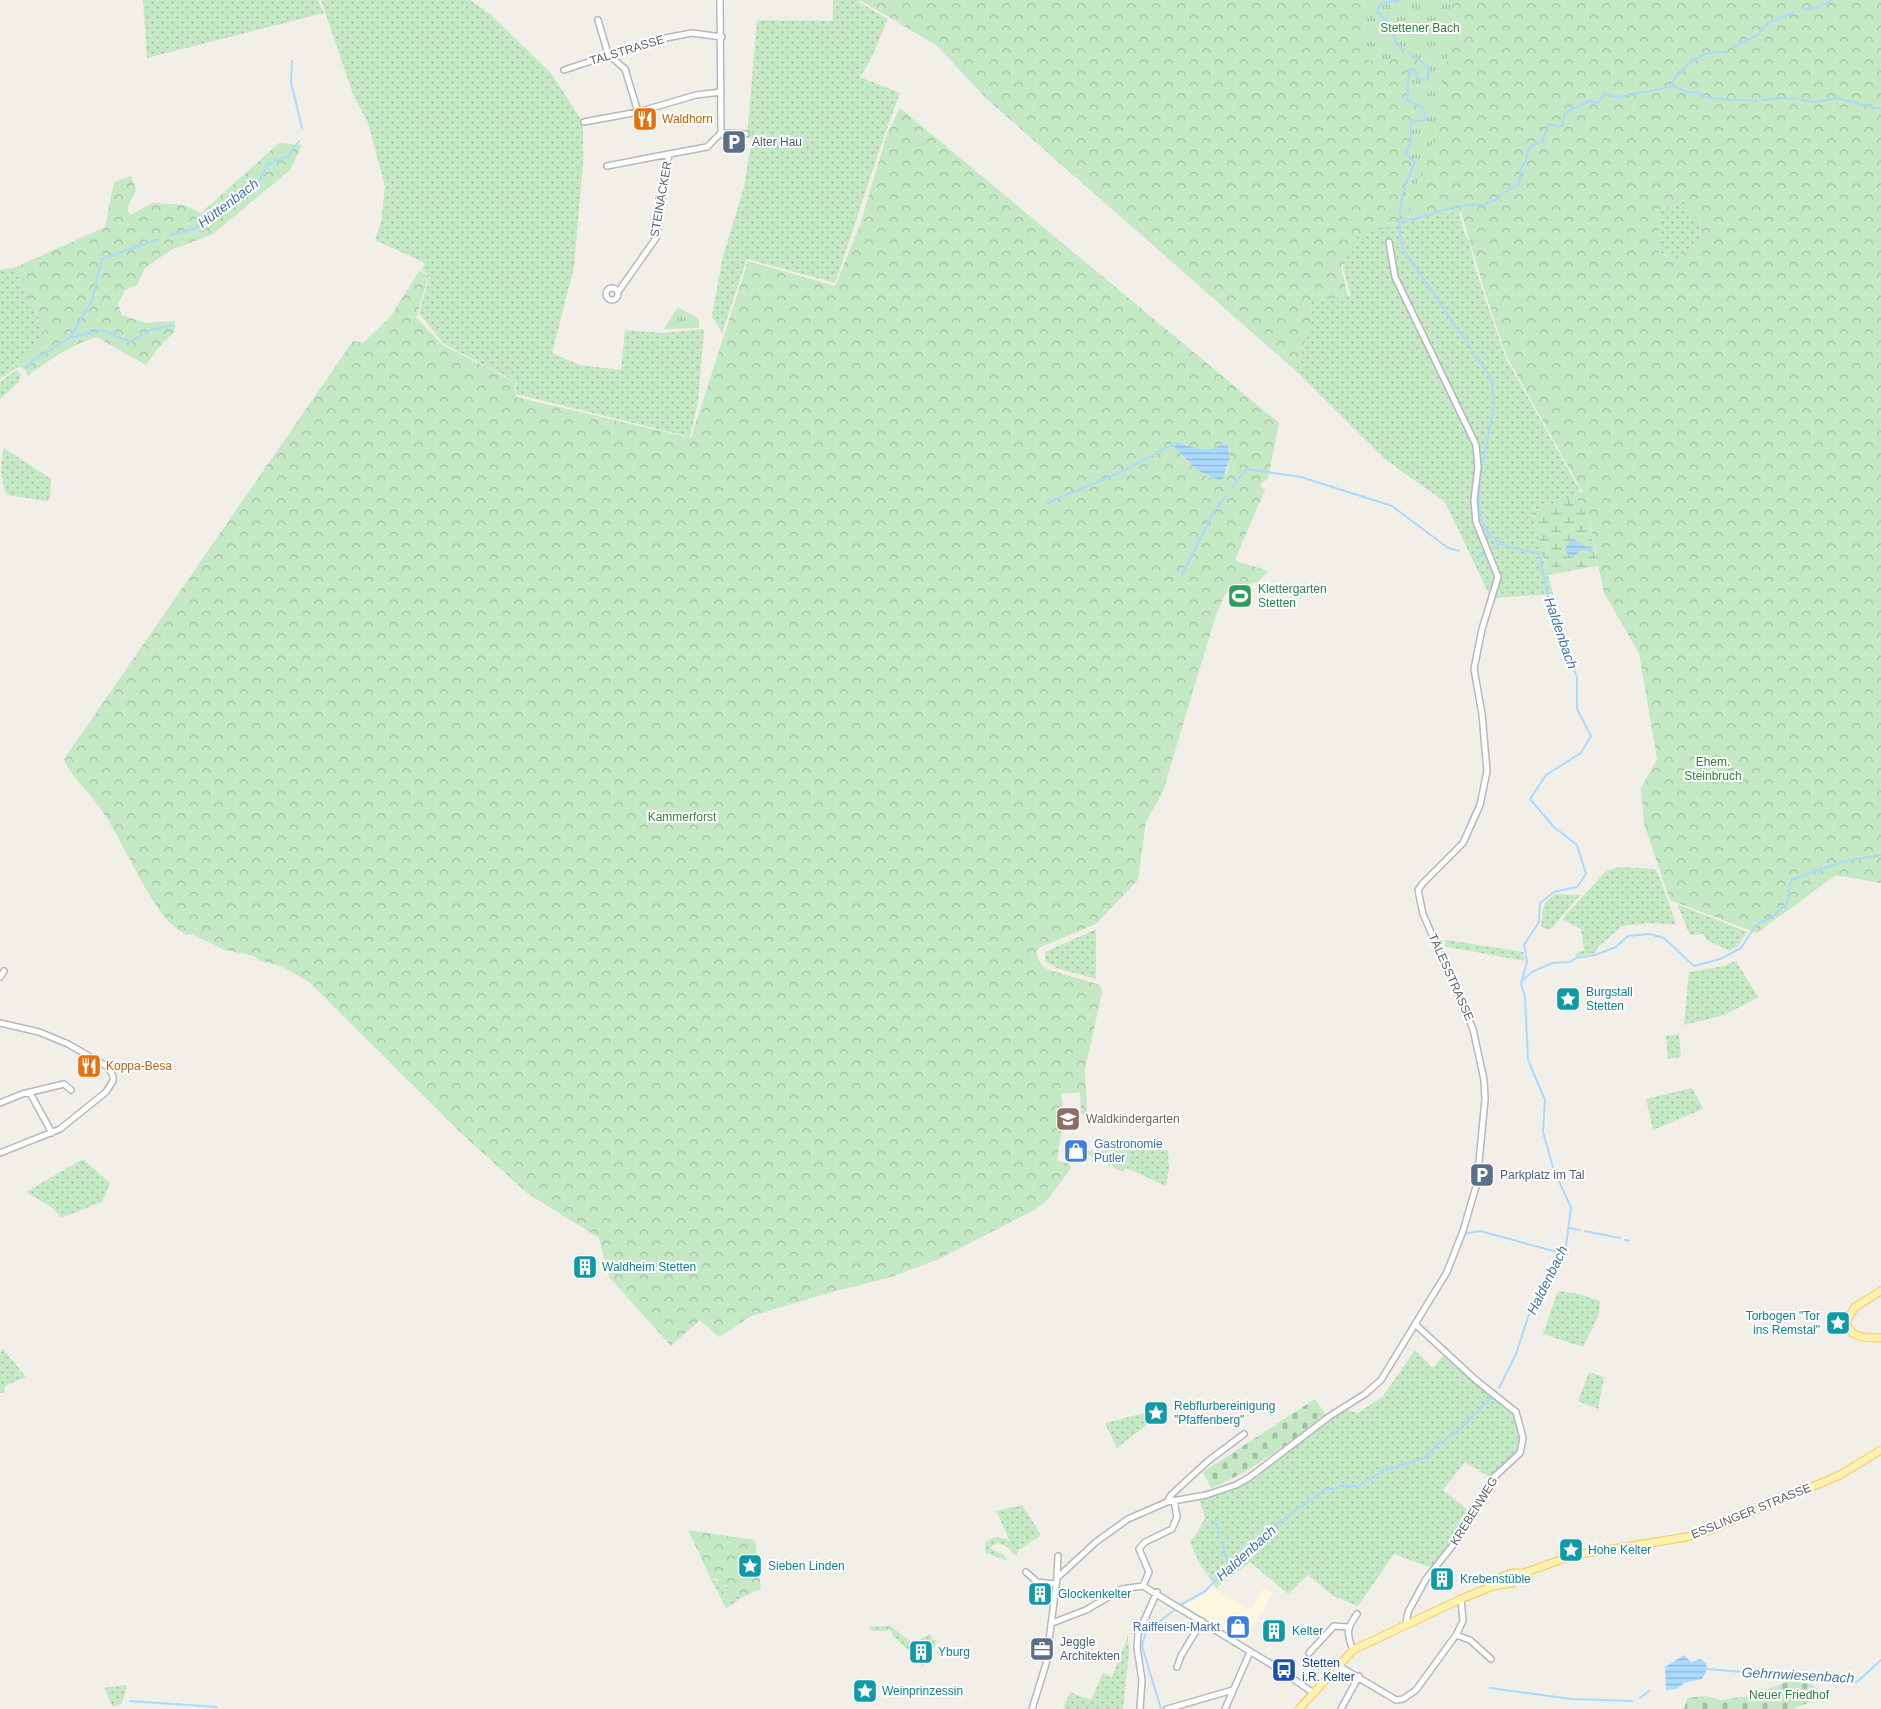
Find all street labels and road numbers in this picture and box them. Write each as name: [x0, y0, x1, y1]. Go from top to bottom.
street label: TALSTRASSE: [588, 32, 666, 68]
street label: STEINÄCKER: [647, 160, 675, 238]
street label: TÄLESSTRASSE: [1425, 931, 1477, 1023]
street label: KREBENWEG: [1447, 1474, 1501, 1548]
street label: ESSLINGER STRASSE: [1689, 1481, 1813, 1541]

